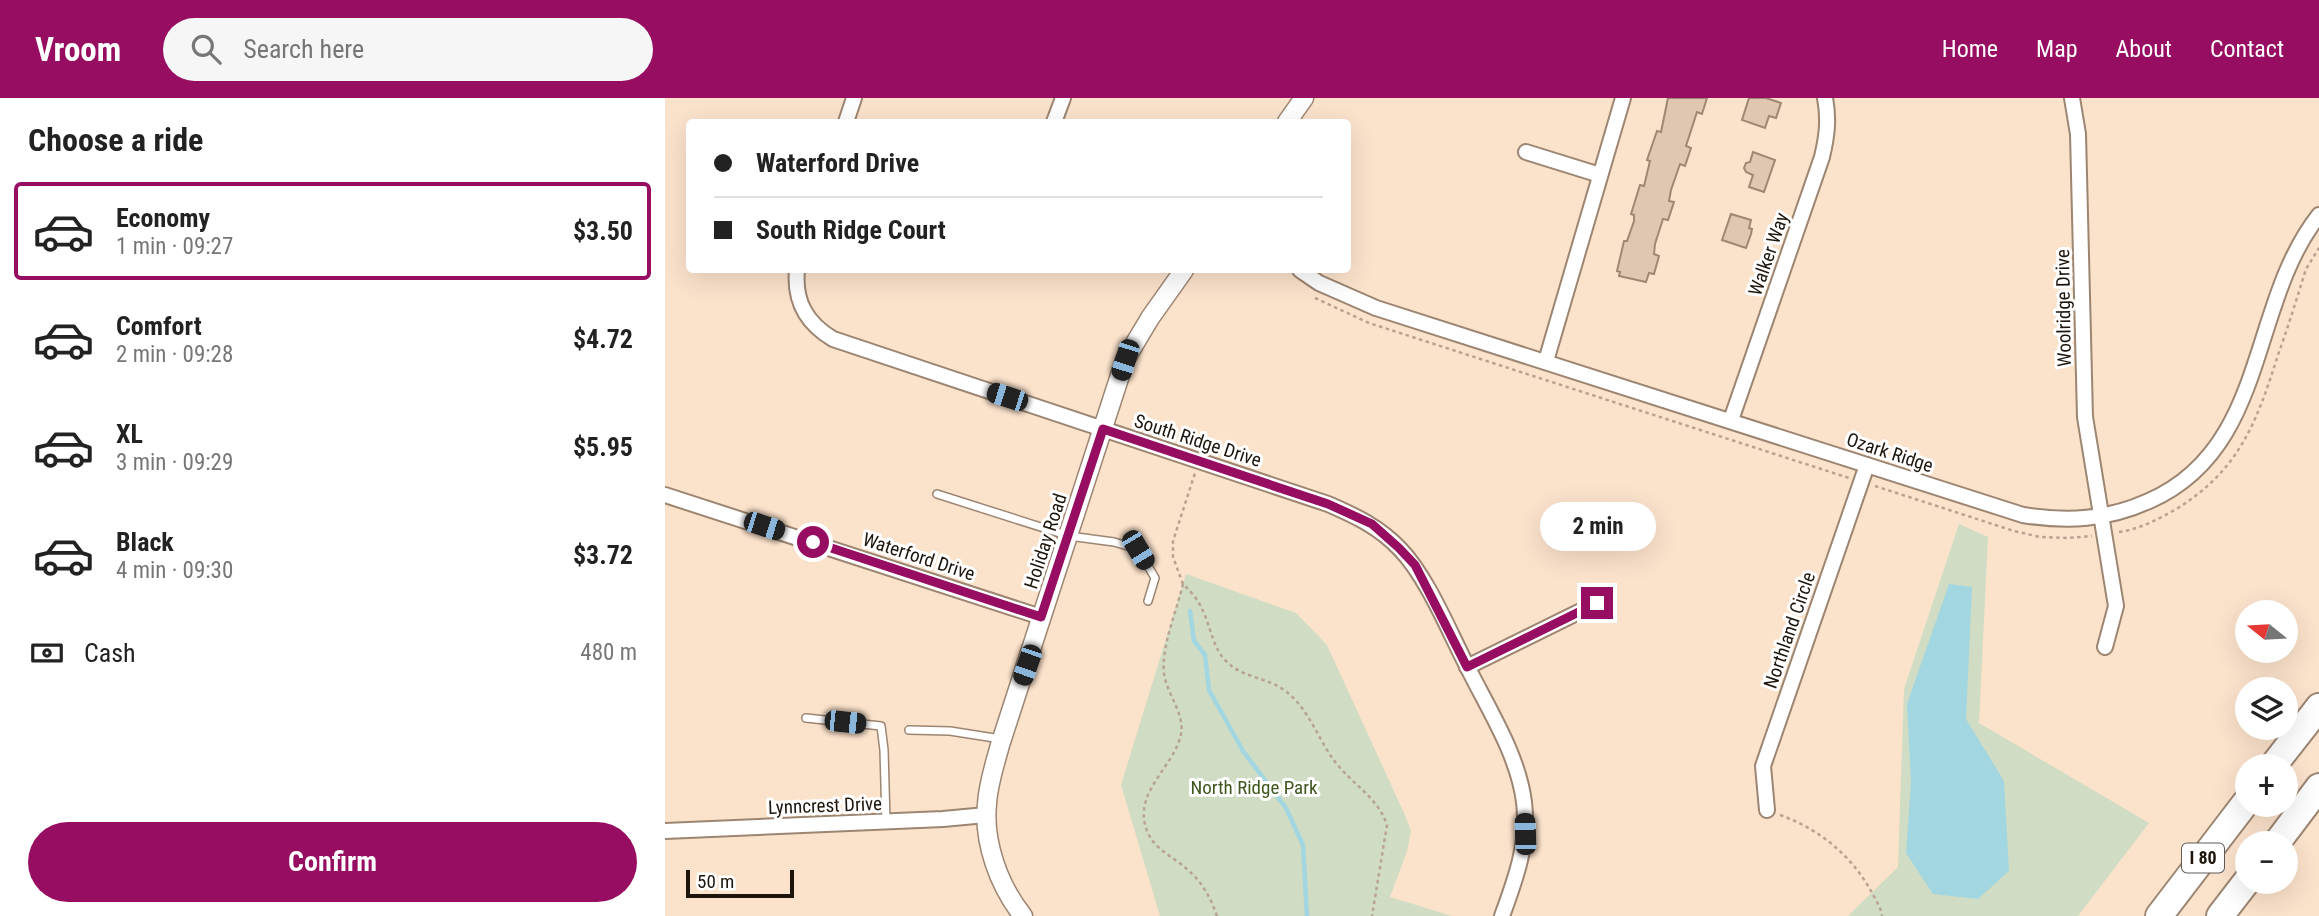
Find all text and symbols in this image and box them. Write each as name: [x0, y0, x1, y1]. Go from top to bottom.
search box: [163, 18, 653, 81]
text: Vroom: [35, 30, 121, 69]
icon: search: [187, 30, 225, 68]
text: Search here: [243, 34, 364, 64]
text: Home: [1942, 35, 1998, 63]
text: Map: [2036, 35, 2078, 63]
text: About: [2116, 35, 2172, 63]
text: Contact: [2210, 35, 2284, 63]
text: Choose a ride: [28, 121, 203, 159]
text: Waterford Drive: [756, 148, 919, 178]
icon: car: [32, 200, 95, 263]
text: Economy: [116, 203, 210, 233]
street label: Walker Way: [1744, 210, 1793, 299]
text: South Ridge Court: [756, 215, 946, 245]
text: $3.50: [573, 216, 633, 246]
text: 1 min · 09:27: [116, 233, 233, 260]
street label: Woolridge Drive: [2051, 249, 2076, 367]
icon: car: [32, 308, 95, 371]
text: Comfort: [116, 311, 202, 341]
text: $4.72: [573, 324, 633, 354]
car: [1109, 337, 1142, 383]
text: 2 min · 09:28: [116, 341, 233, 368]
car: [984, 381, 1031, 413]
street label: South Ridge Drive: [1131, 409, 1264, 472]
icon: car: [32, 416, 95, 479]
text: XL: [116, 419, 143, 449]
street label: Ozark Ridge: [1844, 428, 1936, 477]
text: $5.95: [573, 432, 633, 462]
text: 3 min · 09:29: [116, 449, 233, 476]
street label: Holiday Road: [1019, 491, 1072, 592]
callout: 2 min: [1539, 502, 1655, 550]
car: [741, 510, 788, 542]
text: 2 min: [1572, 513, 1624, 540]
icon: car: [32, 524, 95, 587]
route start: [797, 526, 829, 558]
text: Black: [116, 527, 174, 557]
car: [1119, 527, 1158, 573]
street label: Waterford Drive: [860, 528, 978, 585]
text: $3.72: [573, 540, 633, 570]
text: 4 min · 09:30: [116, 557, 233, 584]
street label: Northland Circle: [1759, 569, 1820, 691]
route end: [1581, 587, 1613, 619]
north arrow: [2235, 600, 2298, 663]
map controls: [2235, 600, 2298, 894]
icon: cash: [28, 634, 66, 672]
text: Cash: [84, 638, 136, 668]
text: 480 m: [580, 639, 637, 666]
car: [1011, 642, 1044, 688]
button: layers: [2235, 677, 2298, 740]
car: [824, 709, 867, 735]
button: +: [2235, 754, 2298, 817]
park label: North Ridge Park: [1190, 776, 1318, 799]
street label: Lynncrest Drive: [768, 792, 882, 819]
car: [1514, 813, 1537, 855]
button: Confirm: [28, 822, 637, 902]
button: −: [2235, 831, 2298, 894]
road number: I 80: [2182, 844, 2224, 872]
scale bar: [686, 867, 795, 899]
text: 50 m: [697, 870, 734, 893]

